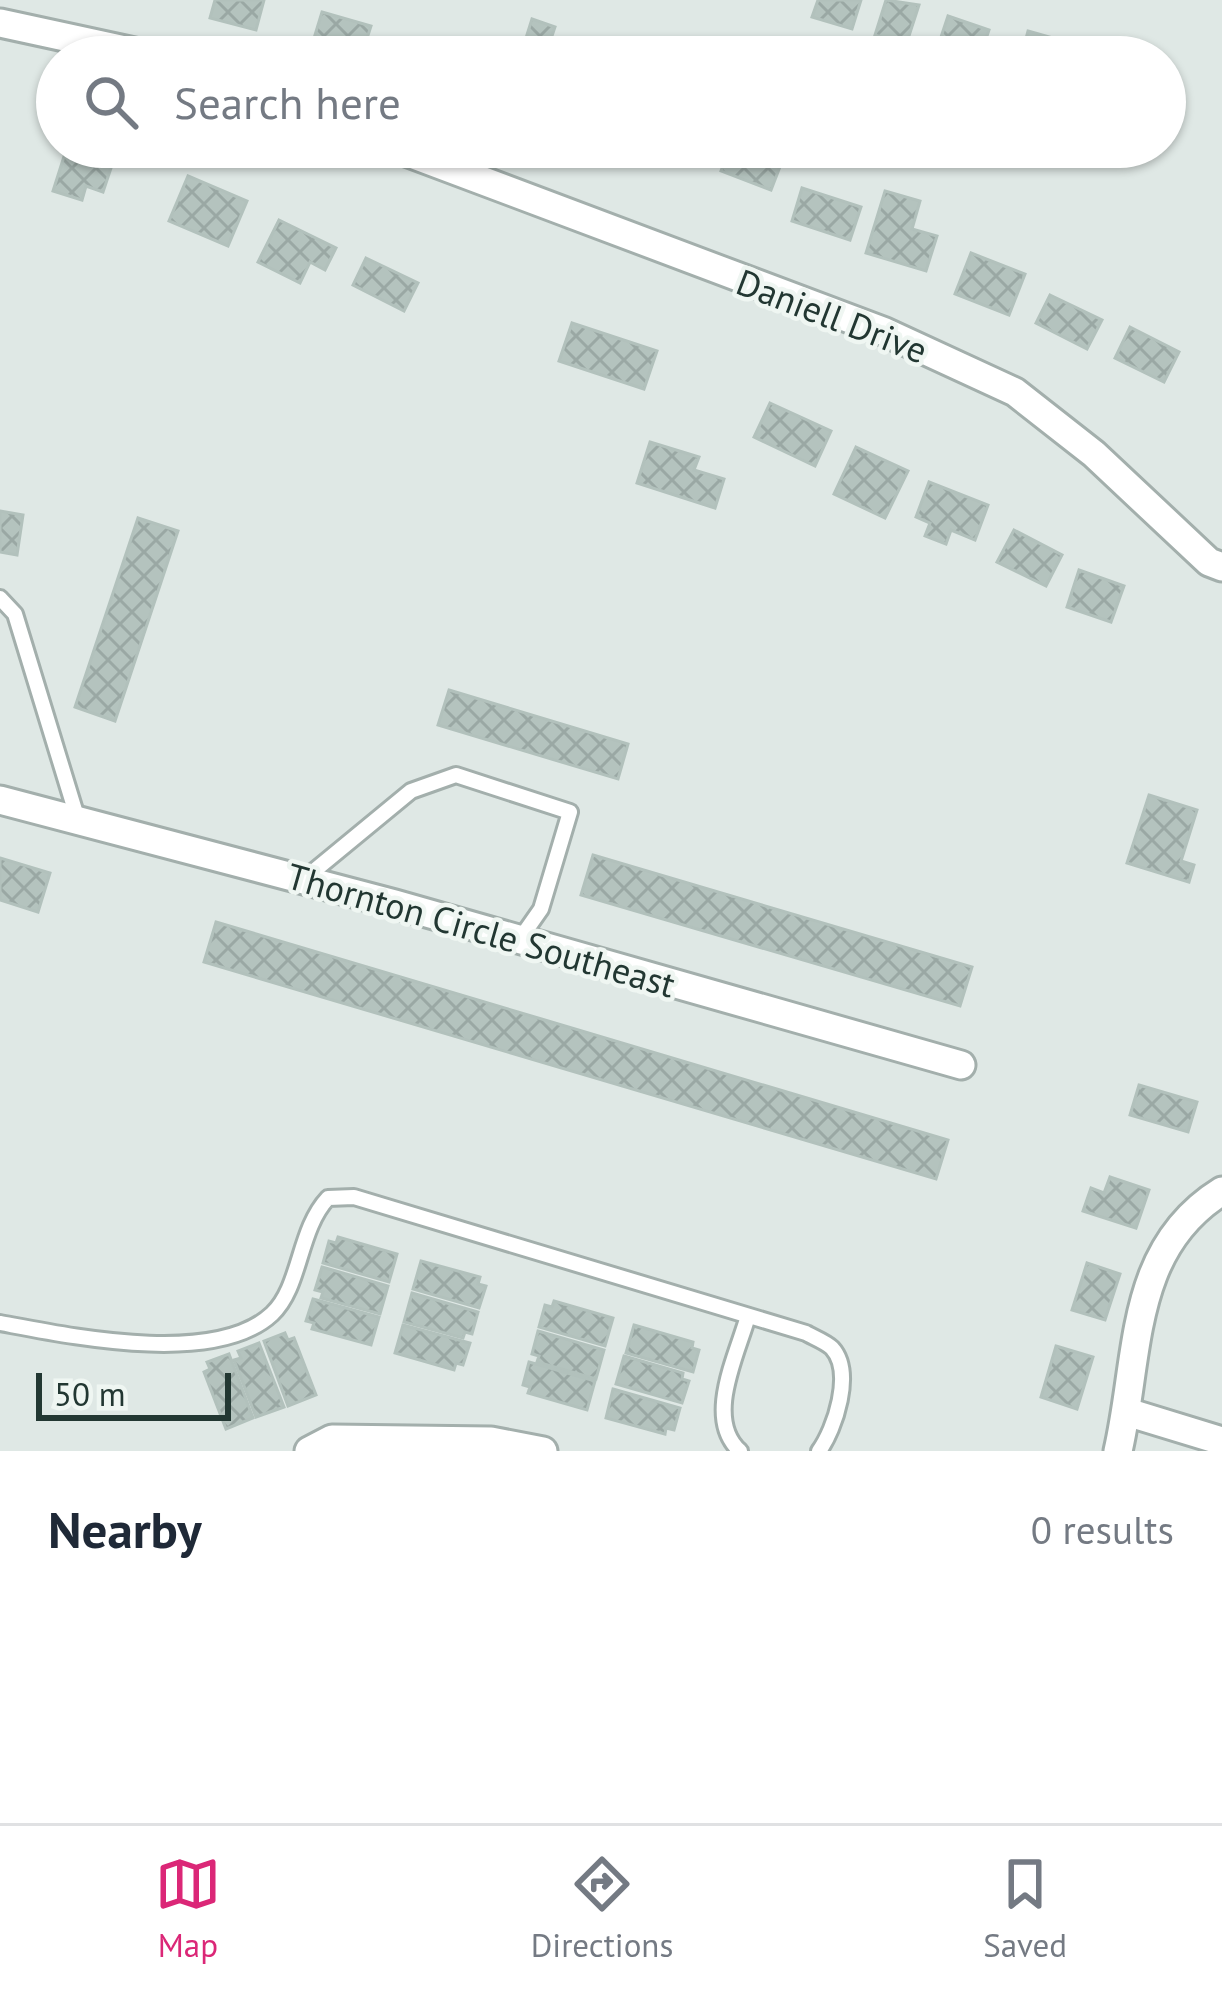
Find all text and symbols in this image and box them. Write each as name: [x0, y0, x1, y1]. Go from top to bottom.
search box: [36, 36, 1186, 168]
icon: search: [78, 69, 144, 135]
text: Search here: [174, 73, 401, 131]
street label: Daniell Drive: [730, 258, 934, 373]
street label: Thornton Circle Southeast: [282, 852, 681, 1007]
scale bar: [36, 1367, 231, 1420]
text: 50 m: [54, 1372, 126, 1415]
text: Nearby: [48, 1496, 202, 1562]
text: 0 results: [1031, 1504, 1174, 1555]
tab: Map: [155, 1851, 221, 1966]
tab: Directions: [531, 1851, 673, 1966]
tab: Saved: [983, 1851, 1067, 1966]

